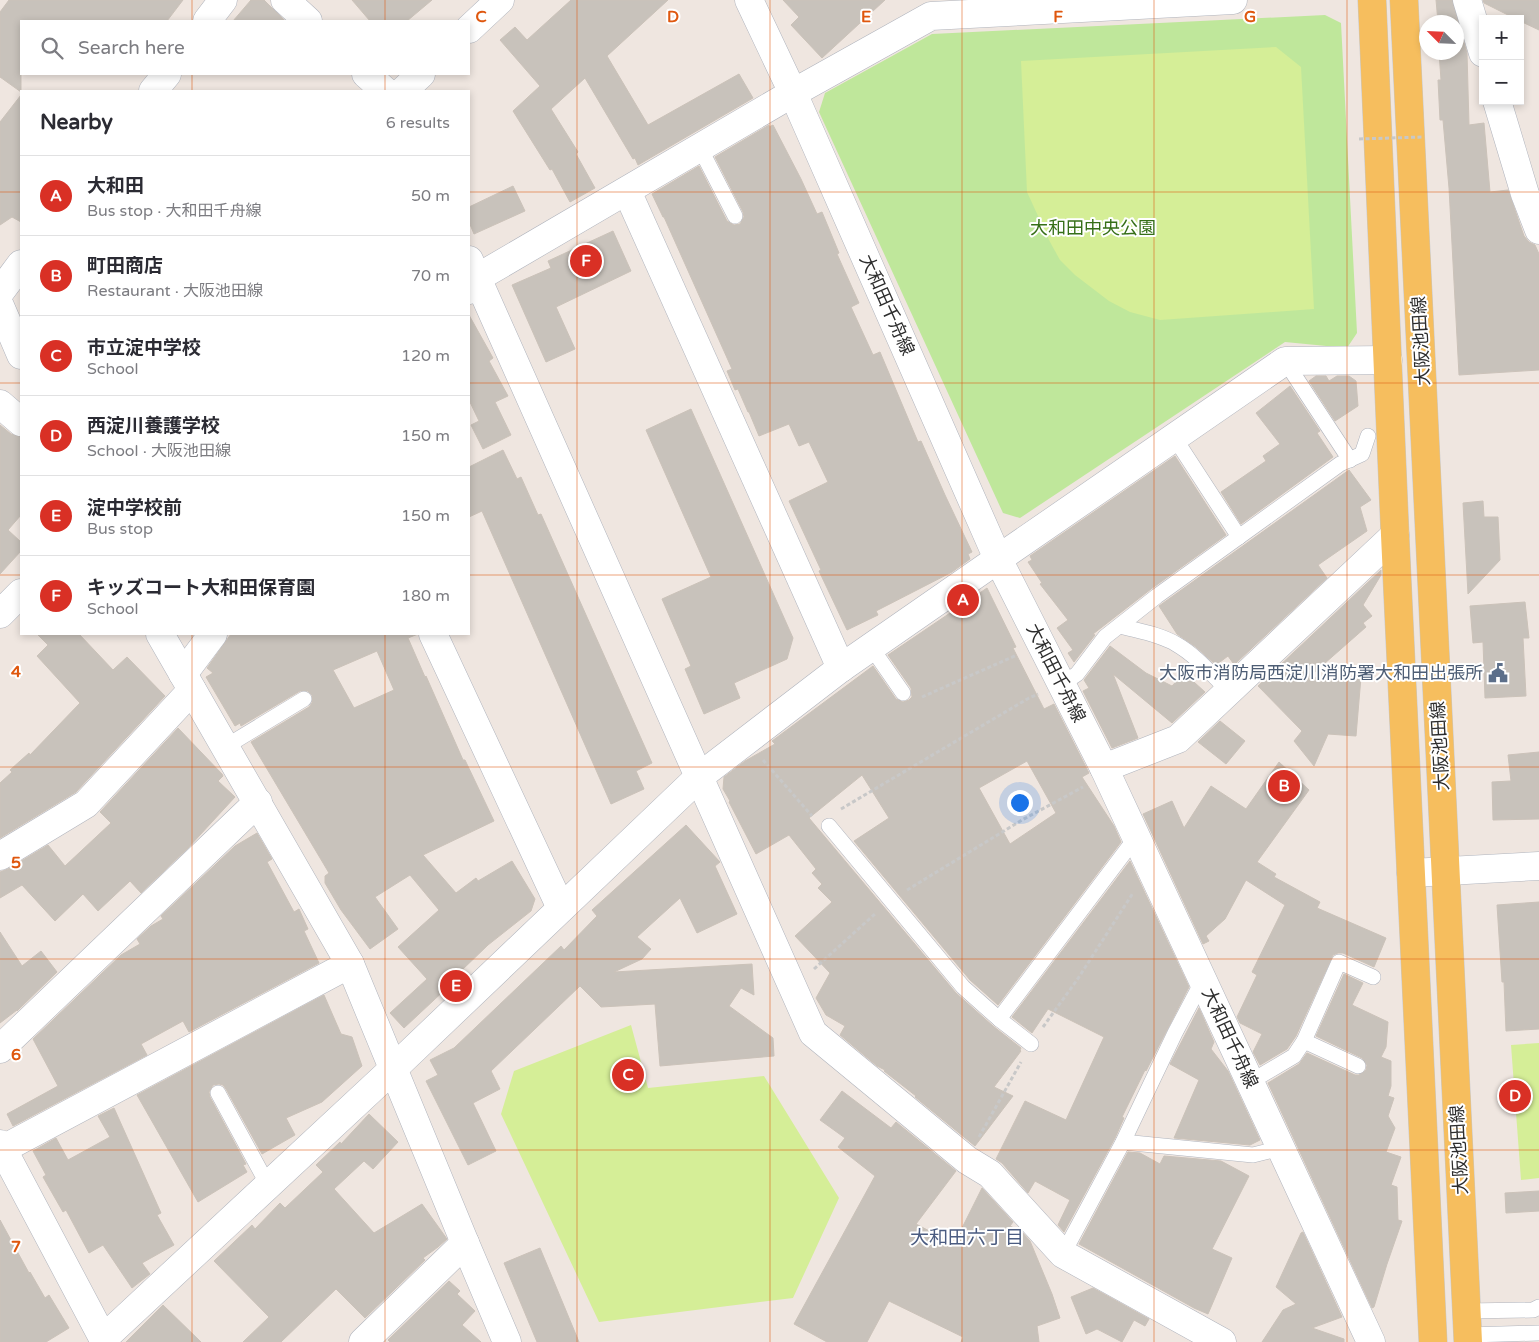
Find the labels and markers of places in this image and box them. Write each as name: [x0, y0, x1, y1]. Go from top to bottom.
pin: F: [570, 242, 602, 280]
pin: A: [947, 581, 979, 619]
place label: 大阪市消防局西淀川消防署大和田出張所: [1159, 662, 1483, 684]
public building icon: 大阪市消防局西淀川消防署大和田出張所: [1487, 662, 1509, 684]
pin: B: [1268, 767, 1300, 805]
pin: E: [440, 967, 472, 1005]
pin: C: [612, 1056, 644, 1094]
pin: D: [1499, 1077, 1531, 1115]

